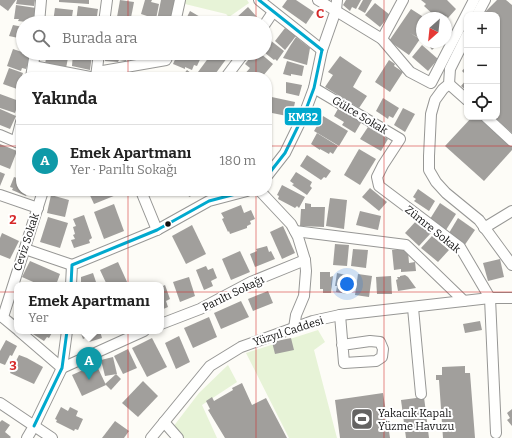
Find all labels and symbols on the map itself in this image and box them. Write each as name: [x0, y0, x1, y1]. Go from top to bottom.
text: C: [316, 6, 324, 21]
north arrow: [416, 12, 452, 48]
street label: Gülce Sokak: [330, 94, 391, 138]
line badge: KM32: [284, 107, 322, 126]
text: KM32: [288, 111, 318, 124]
street label: Zümre Sokak: [402, 203, 464, 256]
street label: Ceviz Sokak: [11, 211, 42, 273]
text: 2: [9, 212, 17, 227]
unlabelled marker: [163, 219, 173, 229]
street label: Parıltı Sokağı: [200, 273, 267, 314]
your location: [337, 274, 357, 294]
street label: Yüzyıl Caddesi: [251, 314, 326, 349]
pin: A: [76, 347, 102, 380]
text: 3: [9, 358, 17, 373]
sports icon: Yakacık Kapalı Yüzme Havuzu: [349, 406, 375, 432]
place label: Yakacık Kapalı Yüzme Havuzu: [378, 407, 454, 433]

